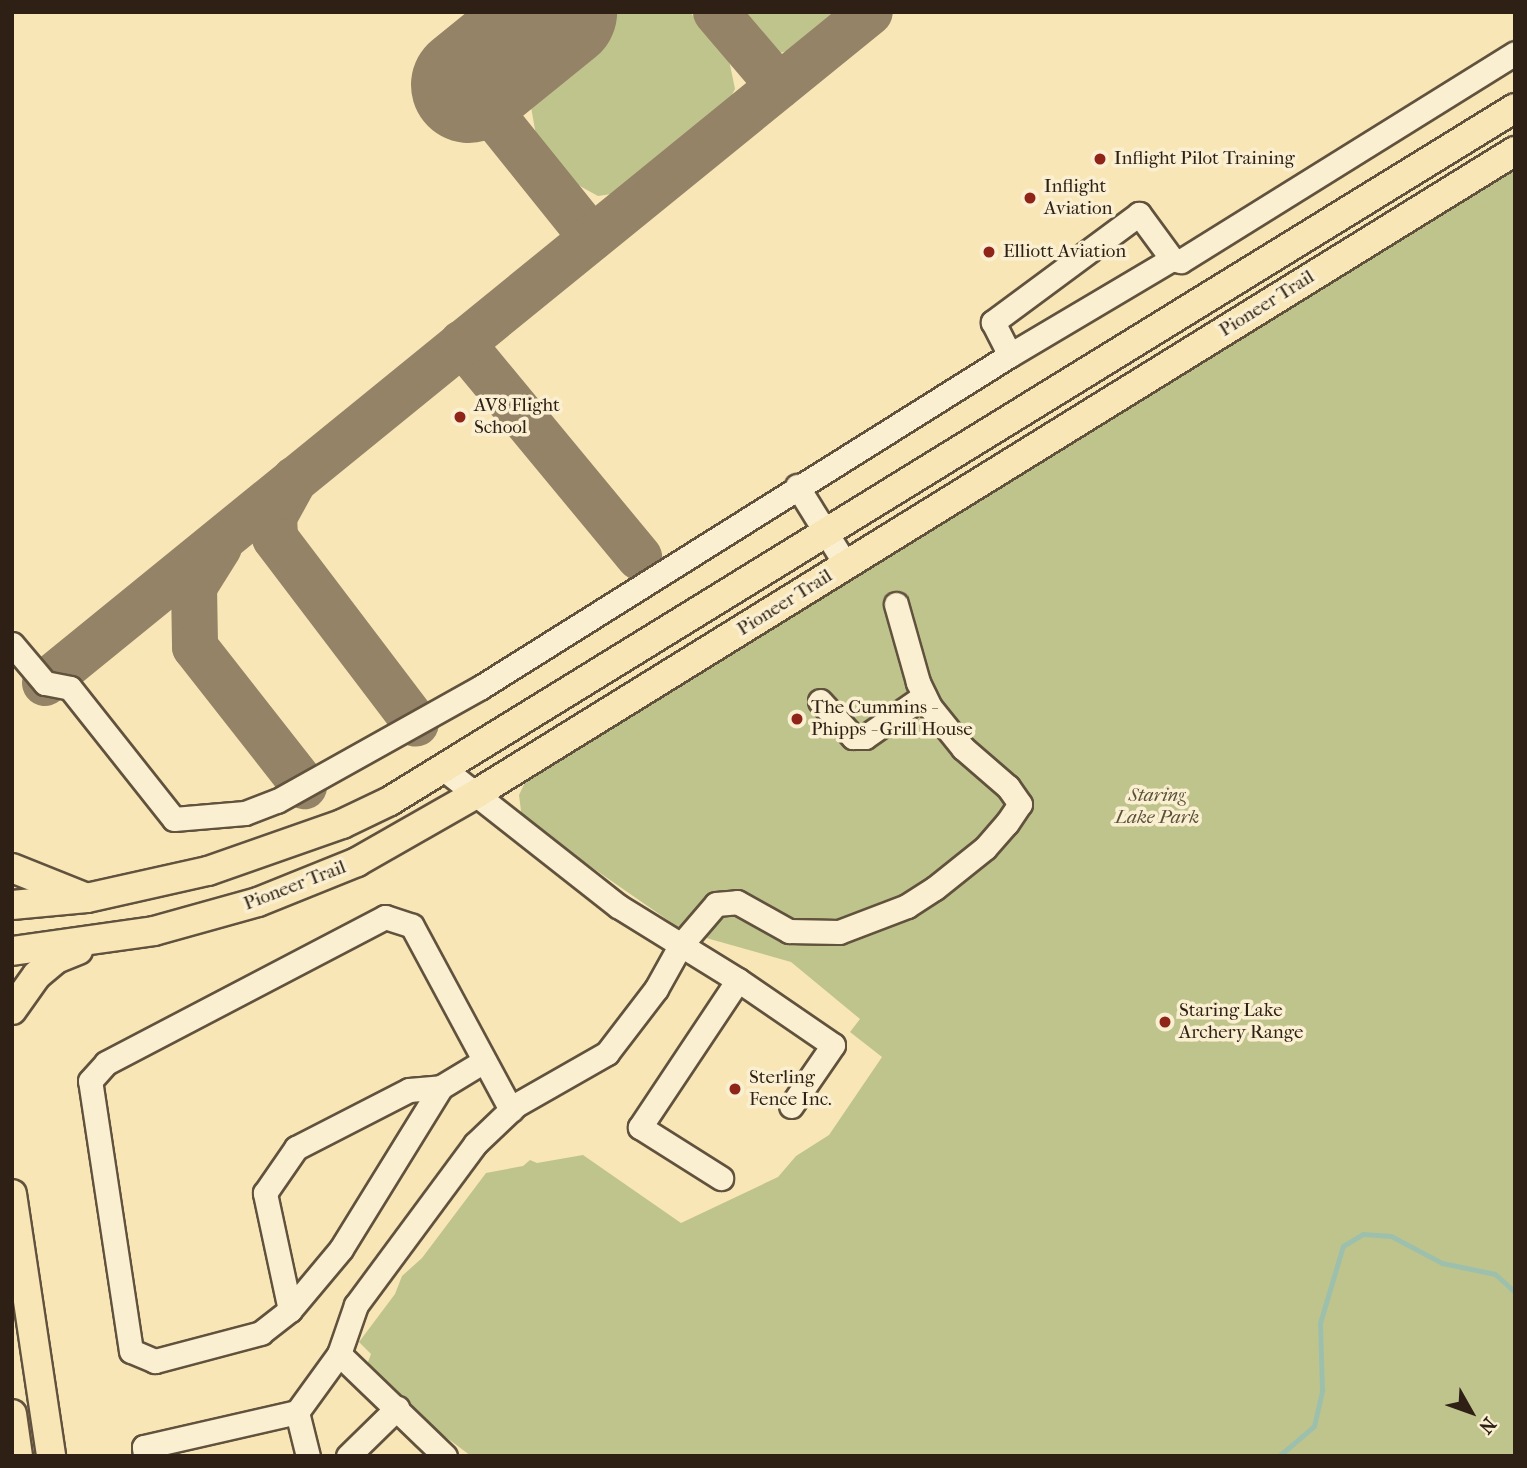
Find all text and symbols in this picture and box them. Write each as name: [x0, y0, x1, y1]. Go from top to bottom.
place label: Inflight Pilot Training: [1114, 148, 1295, 170]
marker: Inflight Pilot Training: [1092, 151, 1108, 167]
place label: Inflight Aviation: [1044, 176, 1113, 220]
marker: Inflight Aviation: [1022, 190, 1038, 206]
place label: Elliott Aviation: [1003, 241, 1126, 263]
marker: Elliott Aviation: [981, 244, 997, 260]
street label: Pioneer Trail: [1215, 266, 1319, 342]
place label: AV8 Flight School: [474, 395, 560, 439]
marker: AV8 Flight School: [452, 409, 468, 425]
street label: Pioneer Trail: [733, 565, 837, 641]
place label: The Cummins - Phipps - Grill House: [811, 697, 973, 741]
marker: The Cummins - Phipps - Grill House: [789, 711, 805, 727]
park label: Staring Lake Park: [1115, 785, 1199, 829]
street label: Pioneer Trail: [241, 856, 349, 916]
place label: Staring Lake Archery Range: [1179, 1000, 1303, 1044]
marker: Staring Lake Archery Range: [1157, 1014, 1173, 1030]
place label: Sterling Fence Inc.: [749, 1067, 832, 1111]
marker: Sterling Fence Inc.: [727, 1081, 743, 1097]
north arrow: [1436, 1377, 1506, 1447]
text: N: [1474, 1413, 1500, 1438]

